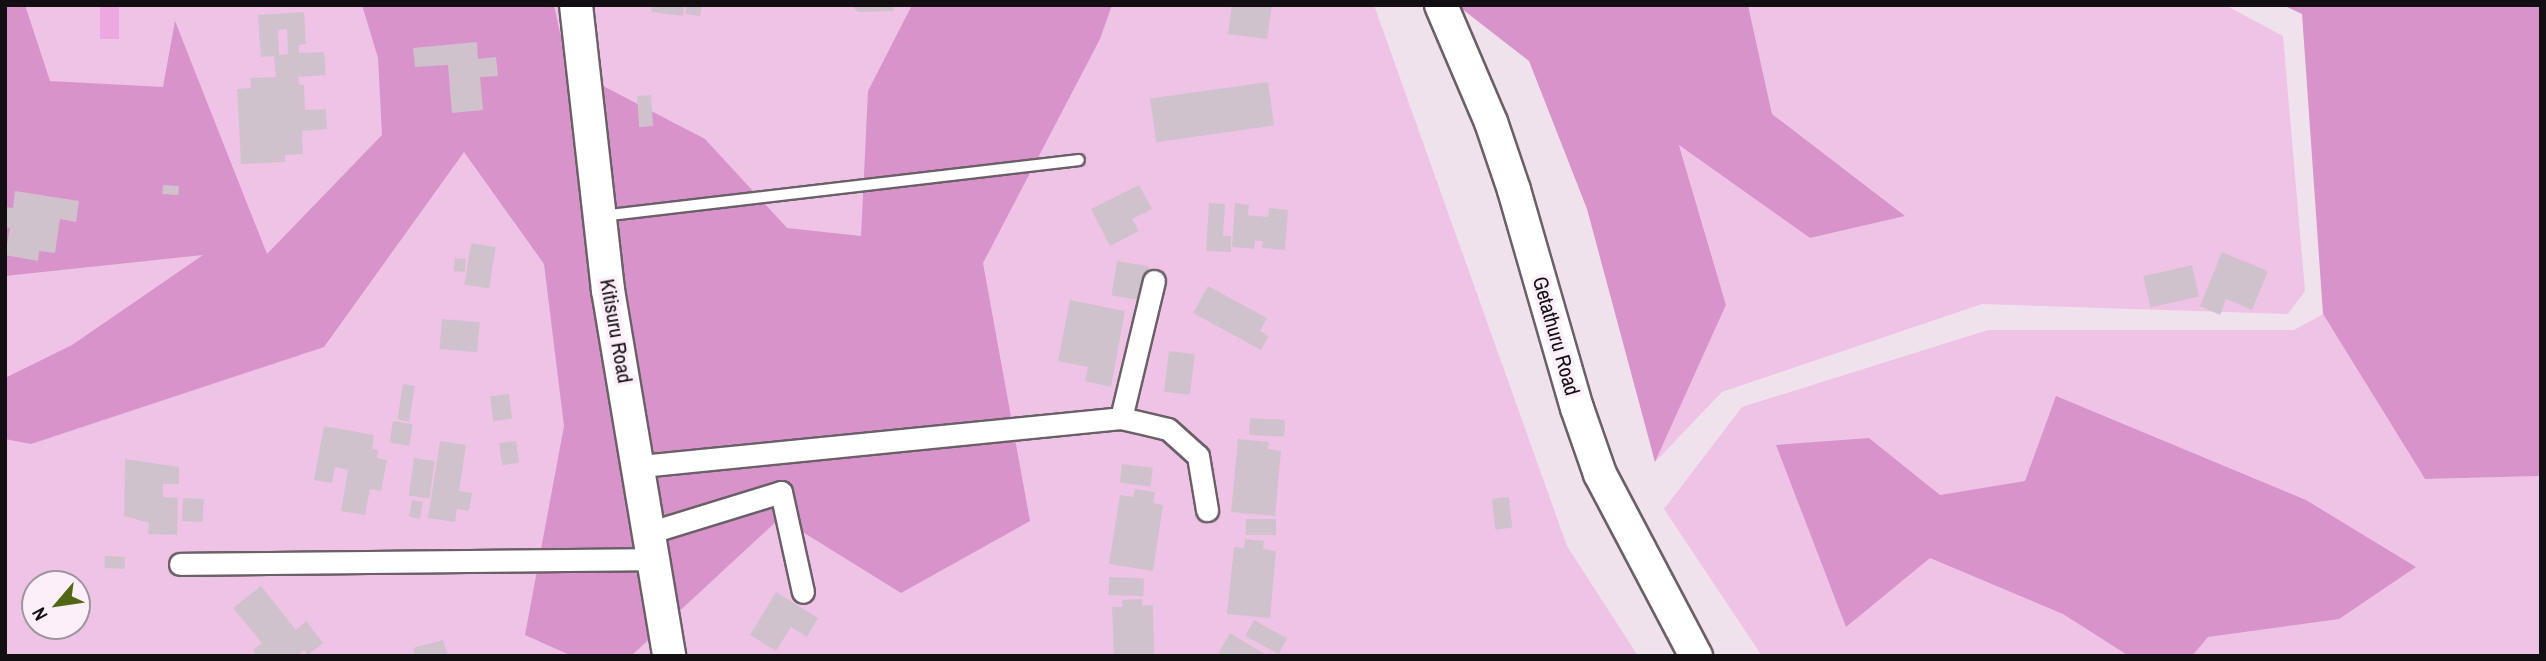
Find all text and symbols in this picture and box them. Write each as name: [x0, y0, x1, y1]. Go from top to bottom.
street label: Getathuru Road: [1527, 274, 1585, 398]
street label: Kitisuru Road: [594, 277, 638, 385]
north arrow: [21, 570, 91, 640]
text: N: [25, 603, 53, 625]

